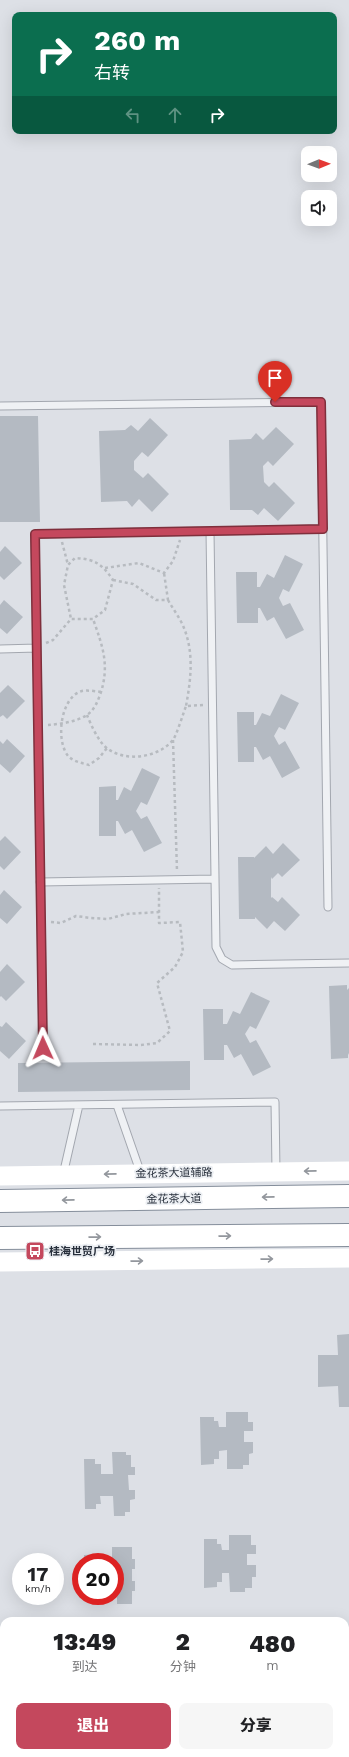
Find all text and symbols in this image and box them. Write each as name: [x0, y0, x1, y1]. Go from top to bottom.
text: 260 m: [94, 24, 180, 57]
icon: right: [28, 28, 80, 80]
text: 右转: [94, 62, 130, 83]
icon: left: [122, 104, 144, 126]
icon: ahead: [164, 104, 186, 126]
icon: right: [206, 104, 228, 126]
north arrow: [301, 146, 337, 182]
map controls: [301, 146, 337, 226]
button: sound: [301, 190, 337, 226]
pin: [258, 361, 292, 402]
icon: arrive: [264, 367, 286, 389]
position arrow: [22, 1027, 64, 1069]
street label: 金花茶大道辅路: [135, 1166, 213, 1180]
one-way arrow: [304, 1167, 317, 1175]
one-way arrow: [104, 1170, 117, 1178]
street label: 金花茶大道: [146, 1192, 202, 1206]
one-way arrow: [262, 1193, 275, 1201]
one-way arrow: [62, 1196, 75, 1204]
one-way arrow: [218, 1232, 231, 1240]
one-way arrow: [88, 1234, 101, 1241]
bus stop icon: 桂海世贸广场: [24, 1240, 46, 1262]
place label: 桂海世贸广场: [49, 1245, 115, 1258]
one-way arrow: [260, 1255, 273, 1263]
one-way arrow: [130, 1257, 143, 1265]
speed limit sign: 20: [72, 1553, 124, 1605]
text: 17: [28, 1562, 48, 1586]
text: km/h: [25, 1583, 51, 1594]
text: 13:49: [53, 1628, 116, 1656]
text: 2: [175, 1628, 190, 1656]
text: 480: [249, 1630, 296, 1658]
text: m: [266, 1658, 279, 1673]
text: 到达: [72, 1659, 98, 1674]
text: 分钟: [170, 1659, 196, 1674]
button: 退出: [16, 1703, 171, 1749]
button: 分享: [179, 1703, 333, 1749]

